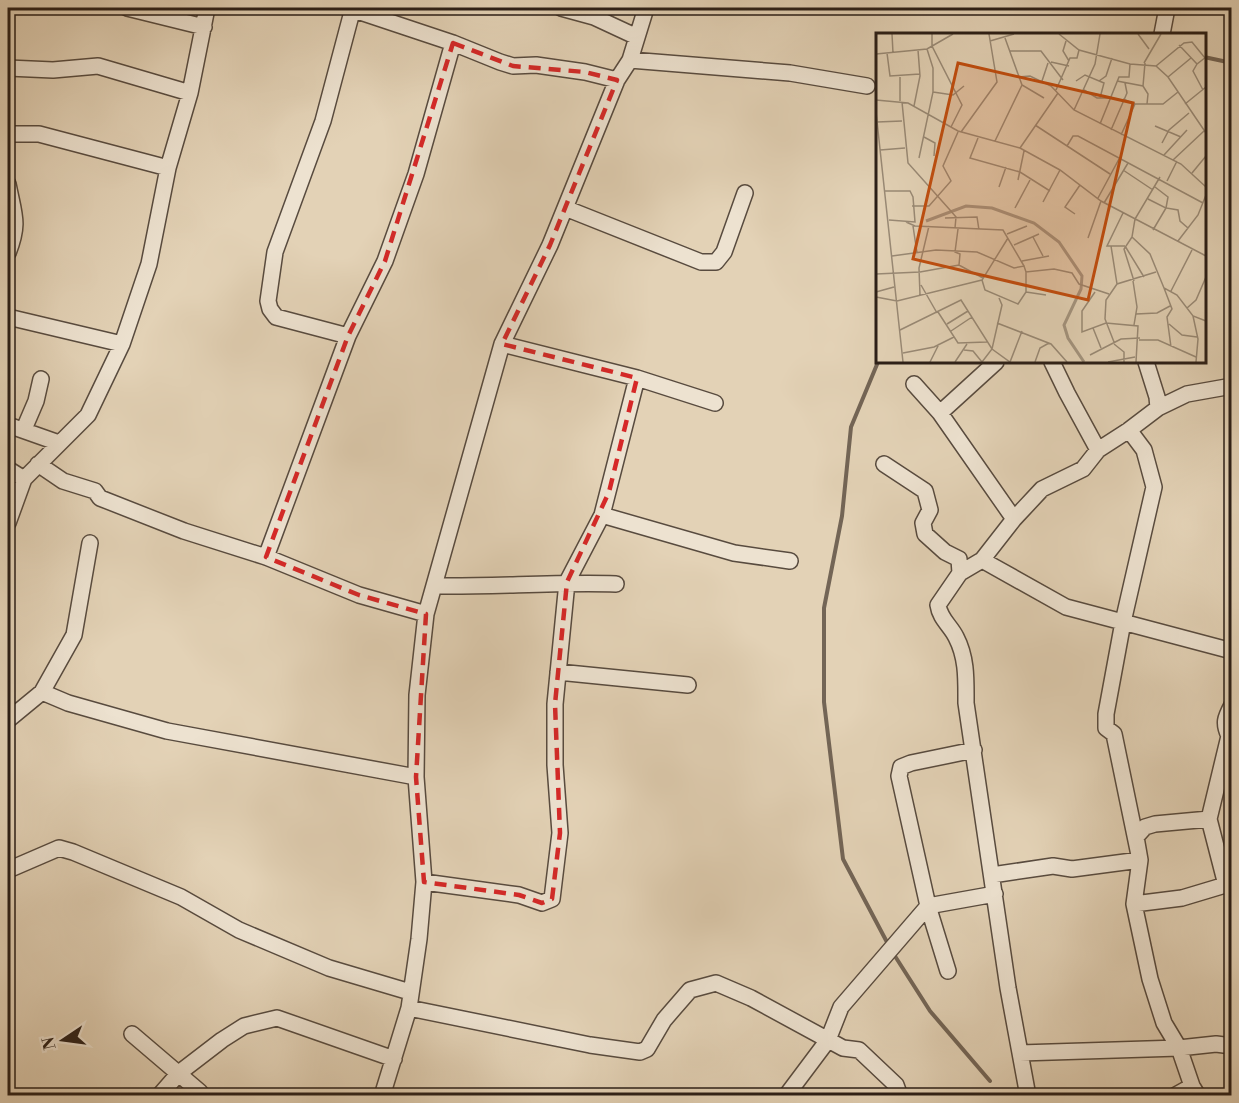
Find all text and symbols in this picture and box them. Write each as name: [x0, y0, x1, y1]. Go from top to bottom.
inset map: [876, 33, 1206, 363]
north arrow: [33, 1010, 93, 1070]
text: N: [38, 1034, 61, 1052]

